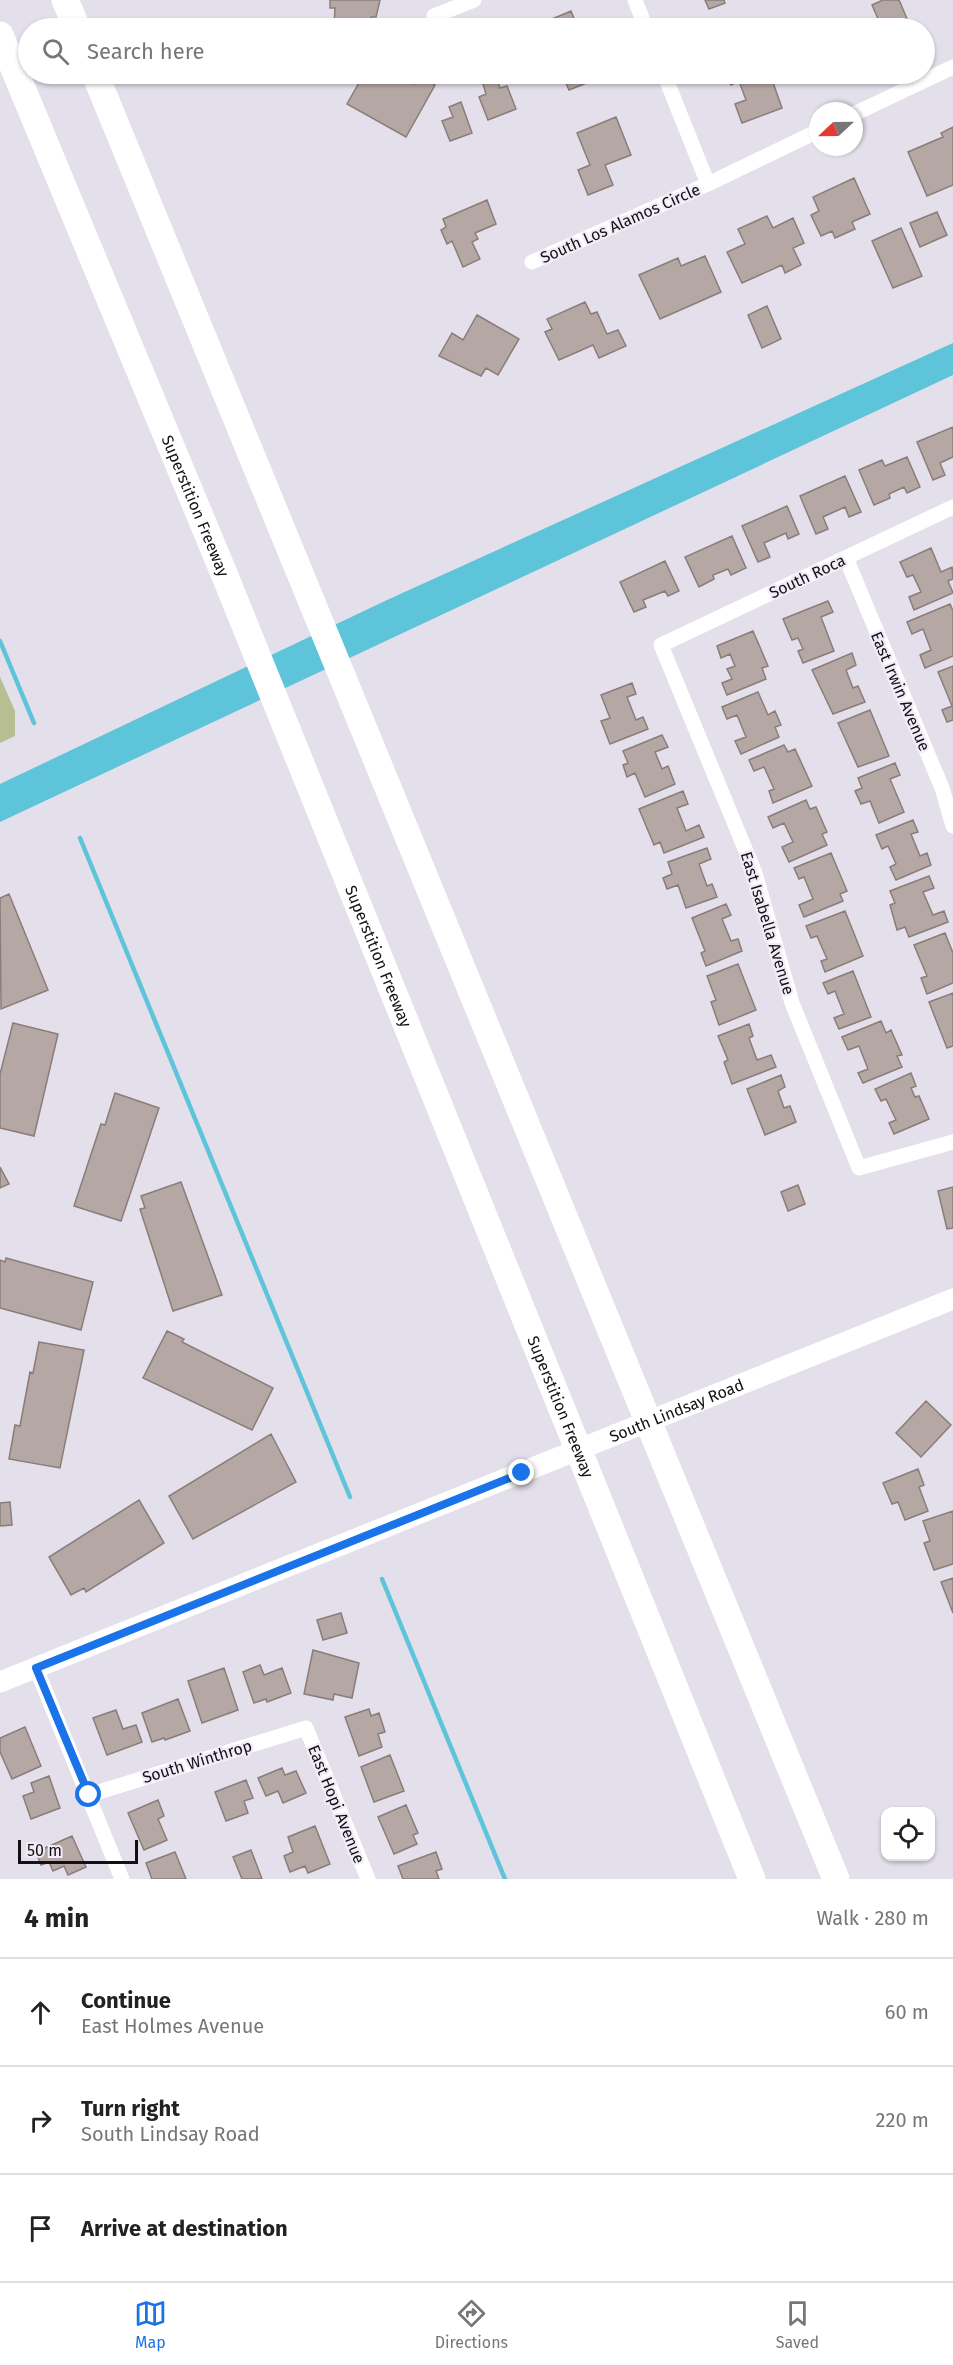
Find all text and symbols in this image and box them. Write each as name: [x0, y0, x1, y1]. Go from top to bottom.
search box: [18, 18, 935, 84]
icon: search: [39, 35, 72, 68]
text: Search here: [87, 38, 205, 65]
north arrow: [809, 102, 863, 156]
street label: South Los Alamos Circle: [537, 180, 703, 267]
street label: Superstition Freeway: [158, 433, 233, 580]
street label: South Roca: [766, 551, 848, 602]
street label: East Irwin Avenue: [867, 629, 934, 754]
street label: East Isabella Avenue: [737, 849, 798, 997]
street label: Superstition Freeway: [341, 883, 416, 1030]
street label: Superstition Freeway: [523, 1333, 598, 1481]
street label: South Lindsay Road: [607, 1375, 747, 1446]
route end: [508, 1459, 534, 1485]
street label: South Winthrop: [140, 1736, 254, 1787]
street label: East Hopi Avenue: [304, 1742, 369, 1866]
route start: [75, 1781, 101, 1807]
map controls: [881, 1807, 935, 1861]
button: locate: [881, 1807, 935, 1861]
scale bar: [18, 1837, 138, 1864]
text: 50 m: [27, 1841, 62, 1860]
text: 4 min: [24, 1903, 89, 1934]
text: Walk · 280 m: [816, 1906, 929, 1930]
text: Continue: [81, 1987, 171, 2014]
icon: ahead: [24, 1996, 57, 2029]
text: 60 m: [885, 2000, 929, 2024]
text: East Holmes Avenue: [81, 2014, 264, 2038]
text: Turn right: [81, 2095, 180, 2122]
icon: right: [24, 2104, 57, 2137]
text: 220 m: [876, 2108, 929, 2132]
text: South Lindsay Road: [81, 2122, 260, 2146]
icon: arrive: [24, 2212, 57, 2245]
text: Arrive at destination: [81, 2215, 288, 2242]
tab: Map: [134, 2297, 167, 2352]
tab: Directions: [435, 2297, 508, 2352]
tab: Saved: [776, 2297, 819, 2352]

